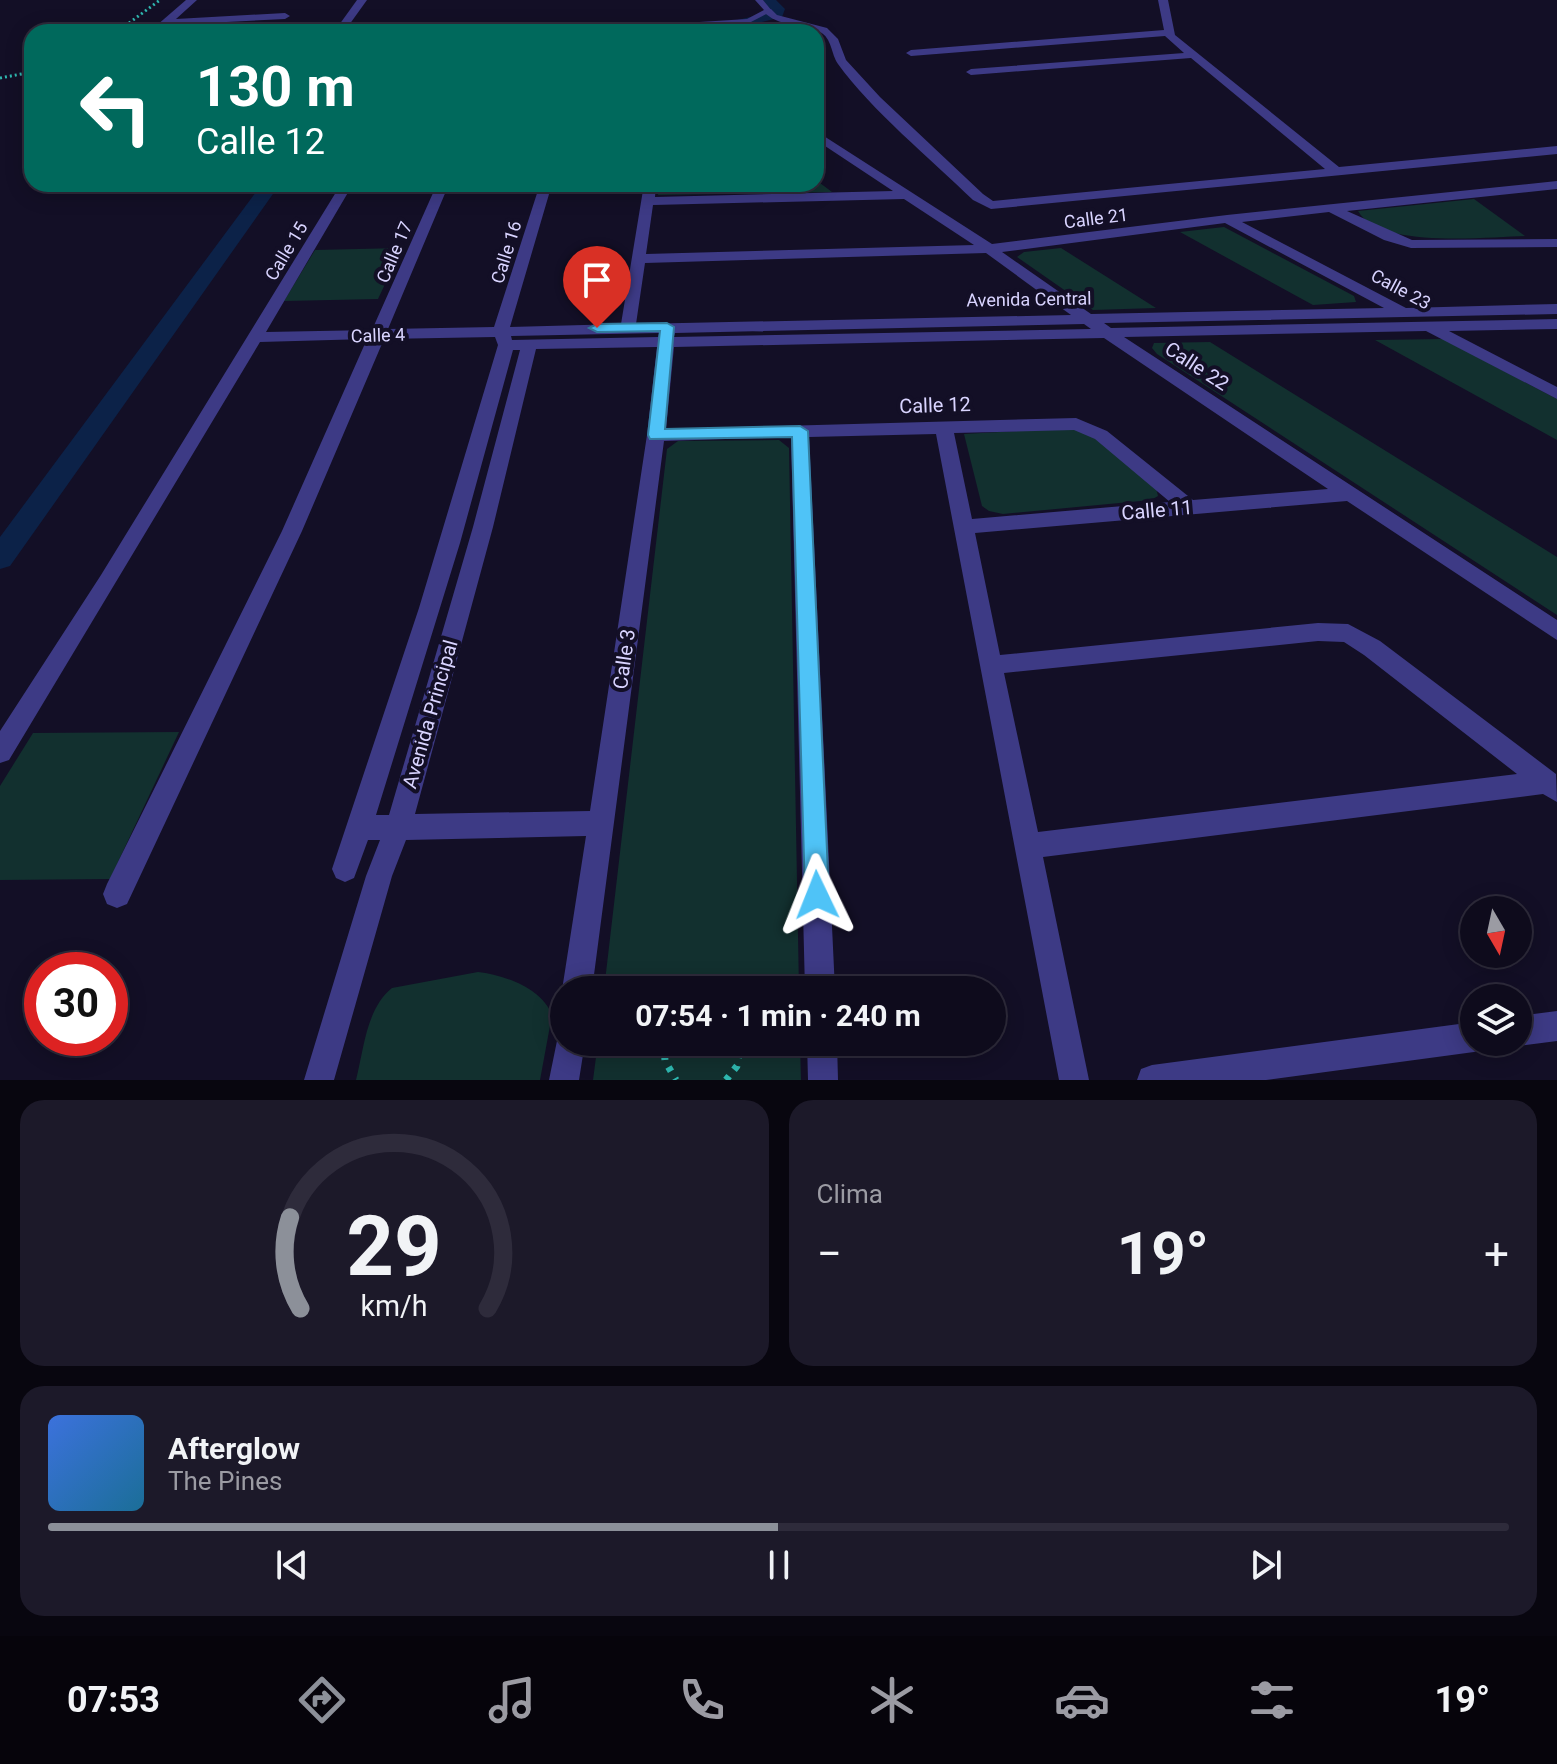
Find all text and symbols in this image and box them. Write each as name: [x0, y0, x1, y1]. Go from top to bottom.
text: 130 m: [196, 54, 355, 120]
icon: left: [64, 56, 168, 160]
text: Calle 12: [196, 121, 325, 163]
street label: Calle 21: [1063, 204, 1129, 232]
street label: Calle 15: [260, 218, 312, 284]
street label: Calle 17: [372, 218, 416, 286]
street label: Calle 16: [487, 218, 525, 286]
pin: [563, 246, 631, 328]
icon: arrive: [575, 258, 619, 302]
street label: Calle 23: [1368, 265, 1434, 313]
street label: Avenida Central: [966, 287, 1092, 311]
street label: Calle 4: [350, 324, 406, 346]
street label: Calle 22: [1160, 336, 1234, 396]
street label: Calle 12: [899, 392, 971, 418]
street label: Calle 11: [1120, 495, 1194, 525]
street label: Calle 3: [608, 627, 640, 691]
street label: Avenida Principal: [397, 637, 463, 791]
position arrow: [775, 853, 859, 937]
north arrow: [1460, 896, 1532, 968]
map controls: [1460, 896, 1532, 1056]
speed limit sign: 30: [24, 952, 128, 1056]
button: layers: [1460, 984, 1532, 1056]
text: 07:54 · 1 min · 240 m: [635, 998, 921, 1033]
text: Clima: [817, 1179, 883, 1209]
text: 29: [347, 1198, 442, 1295]
text: 19°: [1117, 1218, 1209, 1289]
text: −: [817, 1228, 842, 1280]
text: +: [1484, 1228, 1509, 1280]
text: km/h: [361, 1289, 428, 1323]
text: Afterglow: [168, 1431, 300, 1466]
text: The Pines: [168, 1466, 282, 1496]
icon: previous: [270, 1543, 314, 1587]
icon: pause: [757, 1543, 801, 1587]
icon: next: [1244, 1543, 1288, 1587]
icon: directions: [294, 1672, 350, 1728]
icon: music: [484, 1672, 540, 1728]
icon: phone: [674, 1672, 730, 1728]
icon: climate: [864, 1672, 920, 1728]
icon: car: [1054, 1672, 1110, 1728]
icon: filters: [1244, 1672, 1300, 1728]
text: 07:53: [67, 1679, 160, 1721]
text: 19°: [1435, 1679, 1490, 1721]

